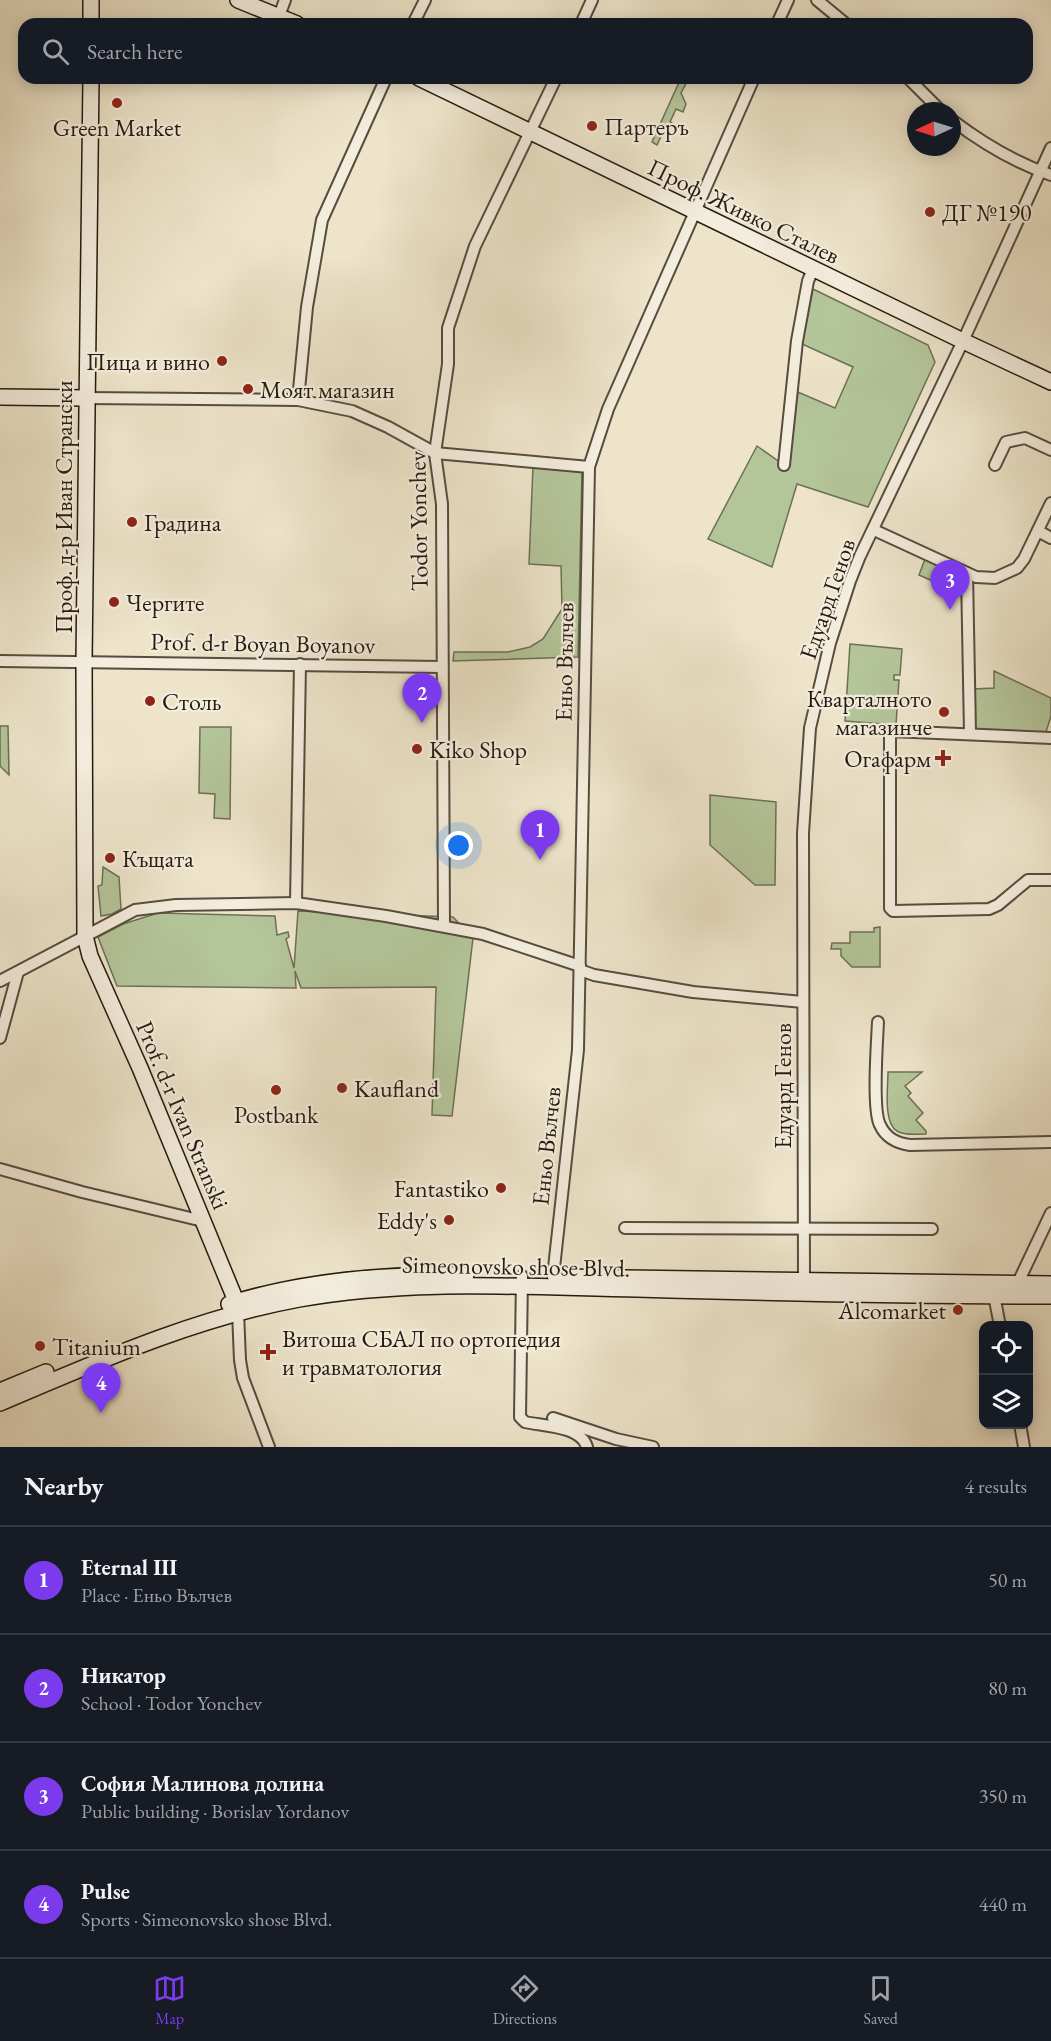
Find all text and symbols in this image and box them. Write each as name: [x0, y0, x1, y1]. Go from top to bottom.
search box: [18, 18, 1033, 84]
icon: search: [39, 35, 72, 68]
text: Search here: [87, 37, 182, 66]
marker: Green Market: [110, 96, 124, 110]
north arrow: [907, 102, 961, 156]
place label: Партеръ: [604, 111, 689, 142]
place label: Green Market: [53, 112, 182, 143]
marker: Партеръ: [585, 119, 599, 133]
street label: Проф. Живко Сталев: [643, 151, 845, 271]
place label: ДГ №190: [942, 197, 1032, 228]
marker: ДГ №190: [923, 205, 937, 219]
place label: Пица и вино: [86, 346, 210, 377]
marker: Пица и вино: [215, 354, 229, 368]
place label: Моят магазин: [260, 374, 395, 405]
street label: Проф. д-р Иван Странски: [48, 380, 79, 634]
marker: Моят магазин: [241, 382, 255, 396]
street label: Todor Yonchev: [401, 450, 435, 591]
place label: Градина: [144, 507, 222, 538]
marker: Градина: [125, 515, 139, 529]
street label: Едуард Генов: [792, 534, 862, 664]
pin: 3: [930, 560, 970, 610]
place label: Чергите: [126, 587, 204, 618]
marker: Чергите: [107, 595, 121, 609]
street label: Еньо Вълчев: [547, 602, 581, 722]
street label: Prof. d-r Boyan Boyanov: [150, 626, 376, 660]
pin: 2: [402, 674, 442, 723]
place label: Кварталното магазинче: [807, 683, 932, 742]
place label: Столь: [162, 686, 221, 717]
marker: Столь: [143, 694, 157, 708]
marker: Кварталното магазинче: [937, 705, 951, 719]
place label: Kiko Shop: [429, 734, 527, 765]
marker: Kiko Shop: [410, 742, 424, 756]
place label: Огафарм: [844, 743, 931, 774]
marker: Огафарм: [936, 751, 950, 765]
pin: 1: [520, 810, 560, 860]
your location: [444, 831, 473, 860]
place label: Къщата: [122, 843, 194, 874]
marker: Къщата: [103, 851, 117, 865]
street label: Prof. d-r Ivan Stranski: [129, 1016, 237, 1214]
street label: Едуард Генов: [767, 1023, 798, 1149]
place label: Kaufland: [354, 1073, 440, 1104]
marker: Kaufland: [335, 1081, 349, 1095]
marker: Postbank: [269, 1083, 283, 1097]
street label: Еньо Вълчев: [524, 1085, 568, 1207]
place label: Postbank: [234, 1099, 319, 1130]
place label: Fantastiko: [394, 1173, 489, 1204]
marker: Fantastiko: [494, 1181, 508, 1195]
place label: Eddy's: [377, 1205, 437, 1236]
marker: Eddy's: [442, 1213, 456, 1227]
street label: Simeonovsko shose Blvd.: [402, 1249, 630, 1283]
place label: Alcomarket: [837, 1295, 946, 1326]
marker: Alcomarket: [951, 1303, 965, 1317]
map controls: [979, 1321, 1033, 1429]
button: locate: [979, 1321, 1033, 1375]
place label: Витоша СБАЛ по ортопедия и травматология: [282, 1323, 561, 1382]
place label: Titanium: [52, 1331, 141, 1362]
marker: Titanium: [33, 1339, 47, 1353]
marker: Витоша СБАЛ по ортопедия и травматология: [259, 1343, 277, 1361]
pin: 4: [82, 1364, 120, 1413]
button: layers: [979, 1375, 1033, 1429]
text: Nearby: [24, 1469, 104, 1503]
text: 4 results: [964, 1473, 1027, 1499]
text: Eternal III: [81, 1553, 177, 1582]
text: 1: [38, 1567, 49, 1593]
text: 50 m: [988, 1567, 1027, 1593]
text: Place · Еньо Вълчев: [81, 1582, 232, 1608]
text: Никатор: [81, 1661, 166, 1690]
text: 2: [38, 1675, 49, 1701]
text: 80 m: [988, 1675, 1027, 1701]
text: School · Todor Yonchev: [81, 1690, 262, 1716]
text: София Малинова долина: [81, 1769, 324, 1798]
text: 3: [38, 1783, 49, 1809]
text: 350 m: [979, 1783, 1027, 1809]
text: Public building · Borislav Yordanov: [81, 1798, 349, 1824]
text: Pulse: [81, 1877, 130, 1906]
text: 4: [38, 1891, 49, 1917]
text: 440 m: [979, 1891, 1027, 1917]
text: Sports · Simeonovsko shose Blvd.: [81, 1906, 332, 1932]
tab: Map: [153, 1972, 186, 2029]
tab: Directions: [493, 1972, 557, 2029]
tab: Saved: [863, 1972, 898, 2029]

